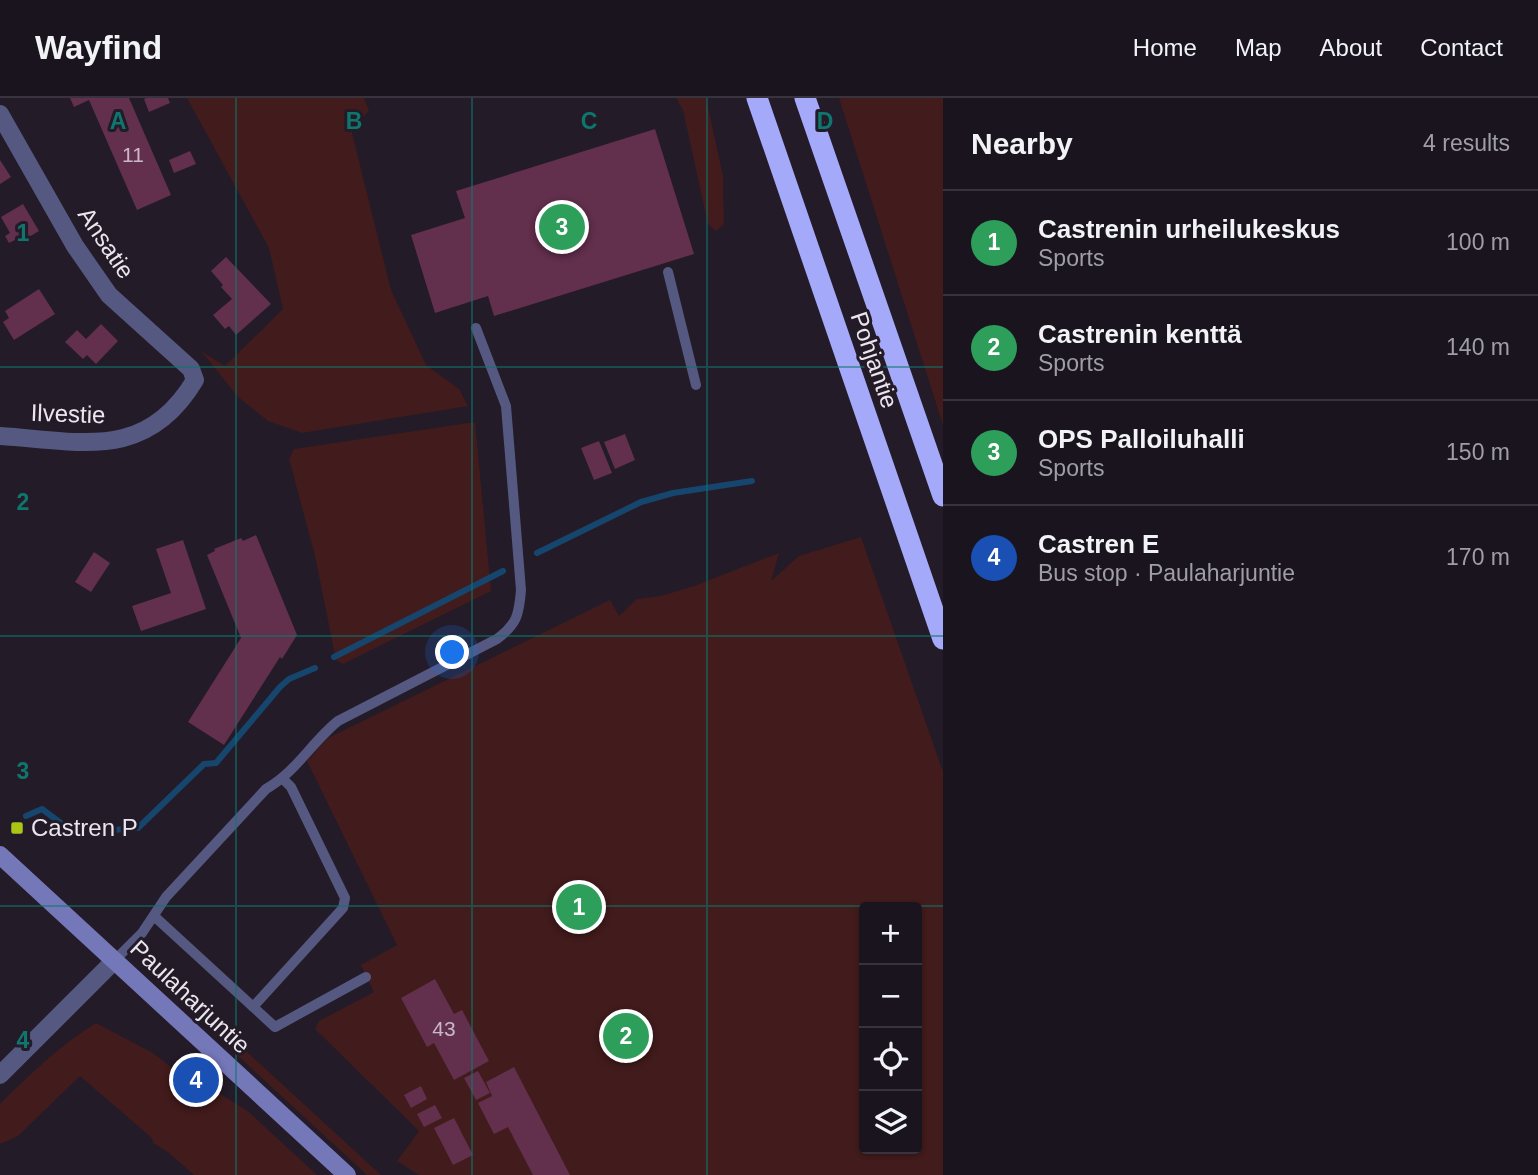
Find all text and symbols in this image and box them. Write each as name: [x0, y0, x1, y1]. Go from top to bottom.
text: Wayfind: [35, 29, 162, 66]
text: Home: [1133, 34, 1197, 61]
text: Map: [1235, 34, 1282, 61]
text: About: [1320, 34, 1382, 61]
text: Contact: [1420, 34, 1503, 61]
text: A: [110, 108, 126, 134]
text: B: [346, 108, 362, 134]
text: C: [581, 108, 597, 134]
text: D: [817, 108, 833, 134]
text: Nearby: [971, 127, 1073, 160]
text: 4 results: [1423, 130, 1510, 156]
house number: 11: [122, 143, 144, 166]
pin: 3: [539, 201, 585, 253]
street label: Ansatie: [73, 202, 140, 283]
text: Castrenin urheilukeskus: [1038, 214, 1340, 244]
text: 1: [17, 220, 30, 246]
text: 1: [988, 229, 1000, 255]
text: 100 m: [1446, 229, 1510, 255]
text: Sports: [1038, 245, 1104, 271]
street label: Pohjantie: [845, 308, 904, 412]
text: Castrenin kenttä: [1038, 319, 1242, 349]
text: 2: [988, 334, 1000, 360]
text: 140 m: [1446, 334, 1510, 360]
text: Sports: [1038, 350, 1104, 376]
street label: Ilvestie: [30, 399, 106, 428]
text: OPS Palloiluhalli: [1038, 424, 1245, 454]
text: 3: [988, 439, 1000, 465]
text: 150 m: [1446, 439, 1510, 465]
text: Sports: [1038, 455, 1104, 481]
text: 2: [17, 489, 29, 515]
text: Castren E: [1038, 529, 1159, 559]
text: 4: [988, 544, 1000, 570]
text: 170 m: [1446, 544, 1510, 570]
text: Bus stop · Paulaharjuntie: [1038, 560, 1295, 586]
your location: [435, 635, 469, 669]
text: 3: [17, 758, 29, 784]
place label: Castren P: [31, 814, 138, 841]
marker: Castren P: [9, 820, 25, 836]
pin: 1: [556, 881, 602, 933]
map controls: [859, 902, 922, 1154]
button: +: [859, 902, 922, 965]
street label: Paulaharjuntie: [125, 934, 256, 1059]
button: −: [859, 965, 922, 1028]
pin: 2: [603, 1010, 649, 1062]
house number: 43: [432, 1017, 456, 1040]
text: 4: [17, 1027, 30, 1053]
button: locate: [859, 1028, 922, 1091]
pin: 4: [173, 1054, 219, 1106]
button: layers: [859, 1091, 922, 1154]

